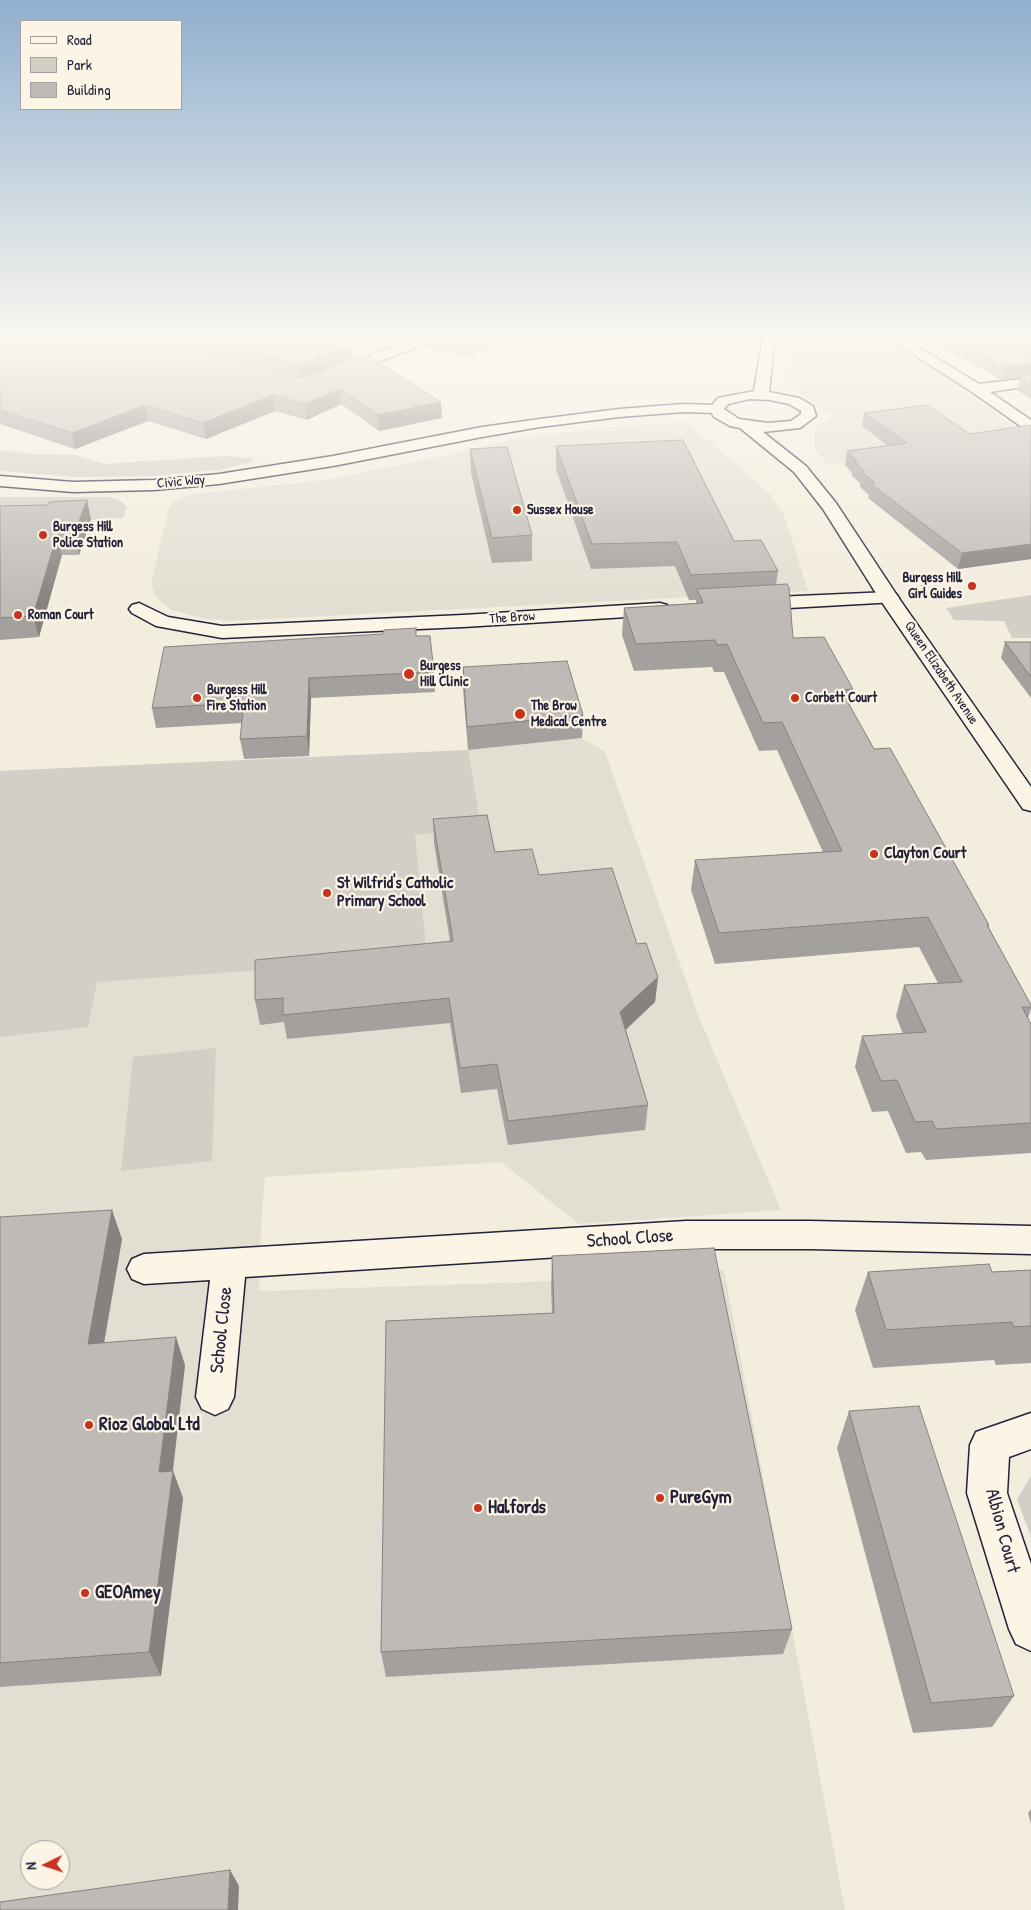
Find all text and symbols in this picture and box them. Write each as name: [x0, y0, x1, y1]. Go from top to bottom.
legend: [20, 20, 182, 110]
text: Road: [67, 29, 92, 50]
text: Park: [67, 54, 92, 75]
text: Building: [67, 79, 111, 100]
street label: Civic Way: [156, 472, 206, 492]
place label: Sussex House: [527, 502, 594, 518]
marker: Sussex House: [511, 504, 523, 516]
place label: Burgess Hill Police Station: [53, 519, 123, 552]
marker: Burgess Hill Police Station: [37, 529, 49, 541]
place label: Burgess Hill Girl Guides: [902, 570, 962, 602]
marker: Burgess Hill Girl Guides: [966, 580, 978, 592]
place label: Roman Court: [28, 607, 94, 623]
street label: The Brow: [489, 608, 535, 628]
marker: Roman Court: [12, 609, 24, 621]
street label: Queen Elizabeth Avenue: [900, 618, 982, 728]
place label: Burgess Hill Clinic: [420, 658, 468, 690]
marker: Burgess Hill Clinic: [402, 667, 416, 681]
place label: Burgess Hill Fire Station: [207, 682, 267, 714]
place label: Corbett Court: [805, 690, 877, 706]
marker: Burgess Hill Fire Station: [191, 692, 203, 704]
marker: Corbett Court: [789, 692, 801, 704]
place label: The Brow Medical Centre: [531, 698, 607, 730]
marker: The Brow Medical Centre: [513, 707, 527, 721]
place label: Clayton Court: [884, 844, 966, 864]
marker: Clayton Court: [868, 848, 880, 860]
place label: St Wilfrid's Catholic Primary School: [337, 874, 453, 912]
marker: St Wilfrid's Catholic Primary School: [321, 887, 333, 899]
street label: School Close: [586, 1225, 674, 1253]
street label: School Close: [206, 1286, 238, 1374]
place label: Rioz Global Ltd: [99, 1414, 200, 1436]
marker: Rioz Global Ltd: [83, 1419, 95, 1431]
street label: Albion Court: [980, 1486, 1024, 1576]
place label: PureGym: [670, 1487, 732, 1509]
marker: PureGym: [654, 1492, 666, 1504]
place label: Halfords: [488, 1497, 546, 1519]
marker: Halfords: [472, 1502, 484, 1514]
place label: GEOAmey: [95, 1582, 161, 1604]
marker: GEOAmey: [79, 1587, 91, 1599]
north arrow: [20, 1840, 70, 1890]
text: N: [21, 1862, 40, 1870]

